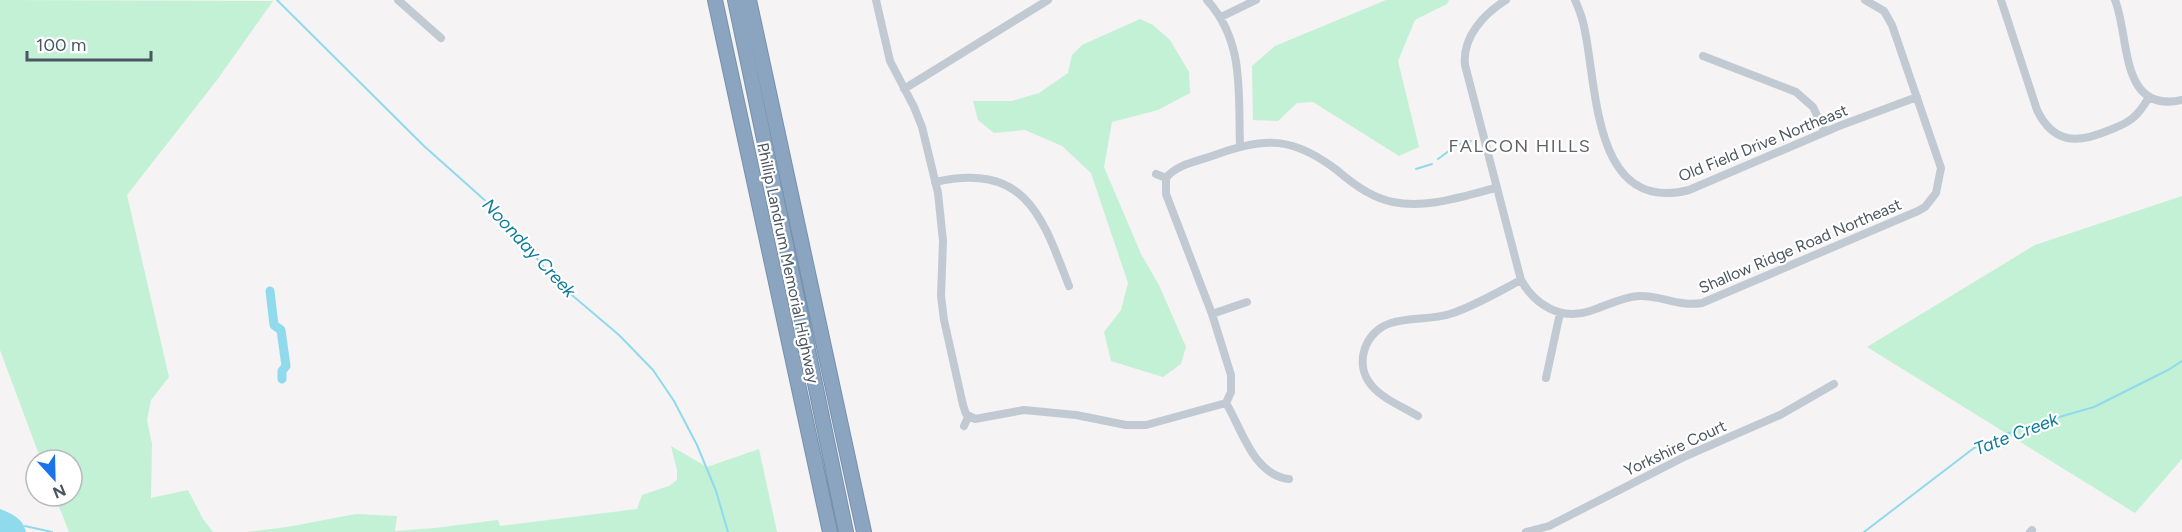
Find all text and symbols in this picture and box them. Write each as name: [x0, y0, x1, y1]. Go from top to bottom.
scale bar: [27, 24, 152, 62]
text: 100 m: [36, 34, 86, 56]
street label: Old Field Drive Northeast: [1676, 100, 1850, 186]
district label: FALCON HILLS: [1449, 135, 1591, 157]
street label: Phillip Landrum Memorial Highway: [753, 141, 823, 386]
water label: Noonday Creek: [477, 194, 581, 303]
street label: Shallow Ridge Road Northeast: [1696, 195, 1904, 297]
water label: Tate Creek: [1971, 407, 2062, 460]
street label: Yorkshire Court: [1621, 416, 1729, 480]
north arrow: [24, 448, 84, 508]
text: N: [50, 480, 69, 503]

